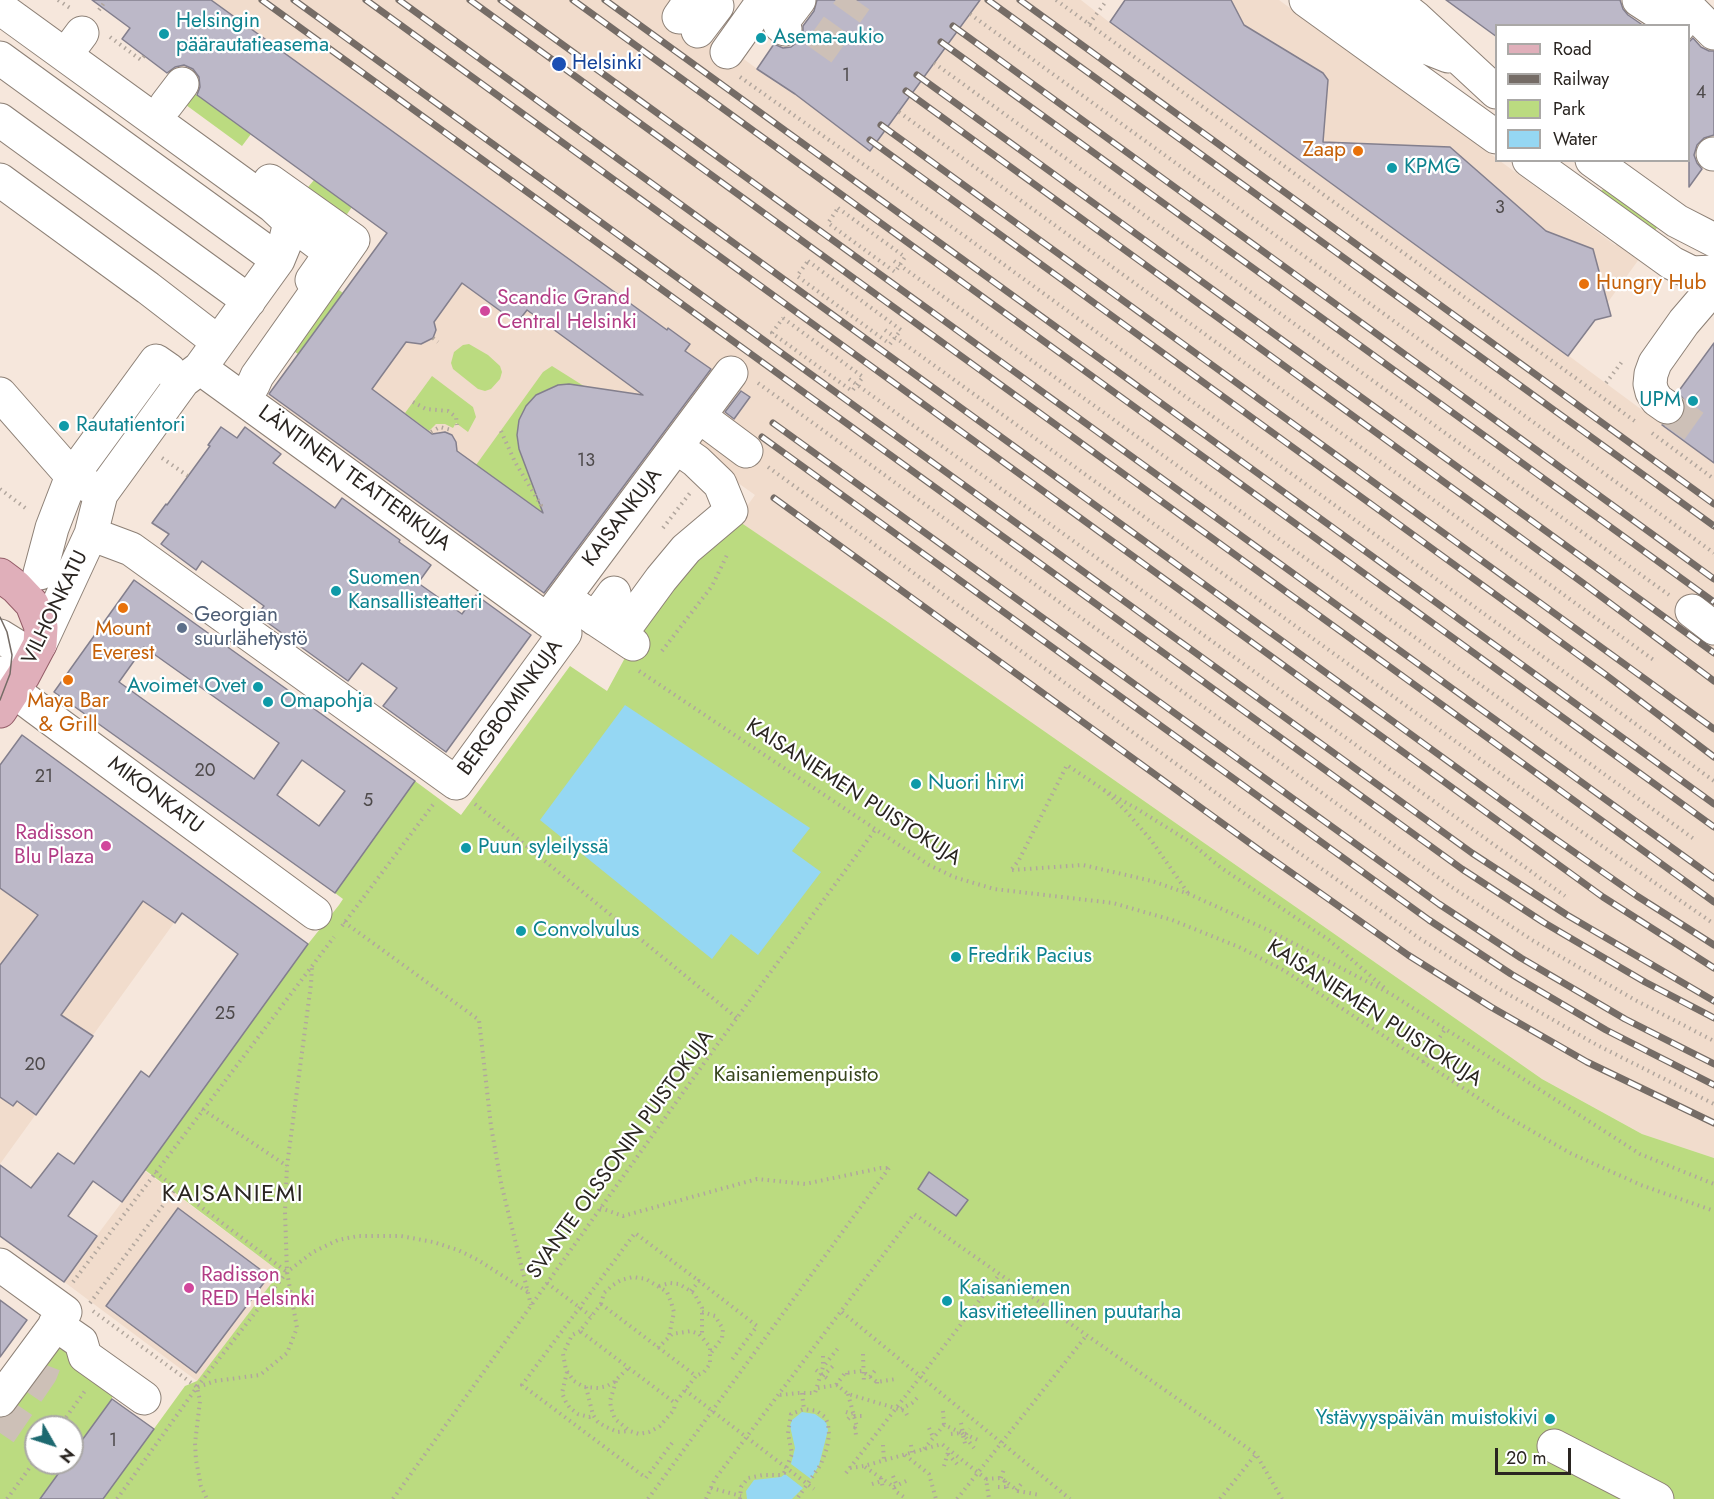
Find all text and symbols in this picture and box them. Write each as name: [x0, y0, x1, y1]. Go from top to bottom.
place label: Helsingin päärautatieasema: [176, 9, 329, 59]
legend: [1495, 24, 1690, 162]
place label: Asema-aukio: [773, 25, 884, 51]
marker: Helsingin päärautatieasema: [157, 27, 171, 41]
marker: Asema-aukio: [754, 31, 768, 45]
text: Road: [1553, 36, 1592, 62]
place label: Helsinki: [572, 51, 642, 77]
marker: Helsinki: [550, 55, 568, 73]
house number: 1: [842, 66, 850, 88]
text: Railway: [1553, 66, 1609, 92]
house number: 4: [1696, 83, 1706, 105]
text: Park: [1553, 96, 1585, 122]
text: Water: [1553, 126, 1597, 152]
place label: Zaap: [1302, 138, 1346, 164]
marker: Zaap: [1351, 144, 1365, 158]
place label: KPMG: [1404, 155, 1461, 181]
marker: KPMG: [1385, 161, 1399, 175]
house number: 3: [1495, 198, 1505, 220]
place label: Hungry Hub: [1596, 271, 1706, 297]
marker: Hungry Hub: [1577, 277, 1591, 291]
place label: Scandic Grand Central Helsinki: [497, 286, 637, 336]
marker: Scandic Grand Central Helsinki: [478, 304, 492, 318]
place label: UPM: [1639, 388, 1681, 414]
marker: UPM: [1686, 394, 1700, 408]
street label: LÄNTINEN TEATTERIKUJA: [253, 401, 455, 557]
place label: Rautatientori: [76, 413, 186, 439]
marker: Rautatientori: [57, 419, 71, 433]
house number: 13: [577, 451, 595, 473]
street label: KAISANKUJA: [578, 464, 668, 572]
street label: VILHONKATU: [18, 547, 94, 669]
place label: Suomen Kansallisteatteri: [348, 566, 483, 616]
marker: Suomen Kansallisteatteri: [329, 584, 343, 598]
marker: Mount Everest: [116, 601, 130, 615]
place label: Georgian suurlähetystö: [194, 603, 308, 653]
place label: Mount Everest: [92, 617, 154, 667]
marker: Georgian suurlähetystö: [175, 621, 189, 635]
street label: BERGBOMINKUJA: [453, 635, 569, 781]
marker: Maya Bar & Grill: [61, 673, 75, 687]
place label: Avoimet Ovet: [127, 674, 246, 700]
marker: Avoimet Ovet: [251, 680, 265, 694]
place label: Maya Bar & Grill: [27, 689, 109, 739]
place label: Omapohja: [280, 689, 373, 715]
marker: Omapohja: [261, 695, 275, 709]
street label: KAISANIEMEN PUISTOKUJA: [741, 714, 965, 872]
street label: MIKONKATU: [102, 752, 208, 840]
house number: 20: [194, 761, 216, 783]
house number: 21: [35, 767, 53, 789]
place label: Nuori hirvi: [928, 771, 1025, 797]
marker: Nuori hirvi: [909, 777, 923, 791]
house number: 5: [363, 791, 373, 813]
place label: Radisson Blu Plaza: [14, 821, 94, 871]
place label: Puun syleilyssä: [478, 835, 608, 861]
marker: Radisson Blu Plaza: [99, 839, 113, 853]
marker: Puun syleilyssä: [459, 841, 473, 855]
place label: Convolvulus: [533, 918, 640, 944]
marker: Convolvulus: [514, 924, 528, 938]
street label: KAISANIEMEN PUISTOKUJA: [1262, 935, 1486, 1093]
place label: Fredrik Pacius: [968, 944, 1092, 970]
marker: Fredrik Pacius: [949, 950, 963, 964]
house number: 25: [215, 1004, 235, 1026]
street label: SVANTE OLSSONIN PUISTOKUJA: [522, 1026, 720, 1284]
house number: 20: [24, 1055, 46, 1077]
park label: Kaisaniemenpuisto: [714, 1063, 878, 1089]
district label: KAISANIEMI: [162, 1181, 304, 1209]
place label: Radisson RED Helsinki: [201, 1263, 315, 1313]
place label: Kaisaniemen kasvitieteellinen puutarha: [959, 1276, 1181, 1326]
marker: Radisson RED Helsinki: [182, 1281, 196, 1295]
marker: Kaisaniemen kasvitieteellinen puutarha: [940, 1294, 954, 1308]
place label: Ystävyyspäivän muistokivi: [1316, 1406, 1538, 1432]
marker: Ystävyyspäivän muistokivi: [1543, 1412, 1557, 1426]
north arrow: [24, 1415, 84, 1475]
house number: 1: [109, 1431, 117, 1453]
scale bar: [1498, 1436, 1574, 1474]
text: N: [54, 1443, 80, 1468]
text: 20 m: [1506, 1445, 1546, 1471]

